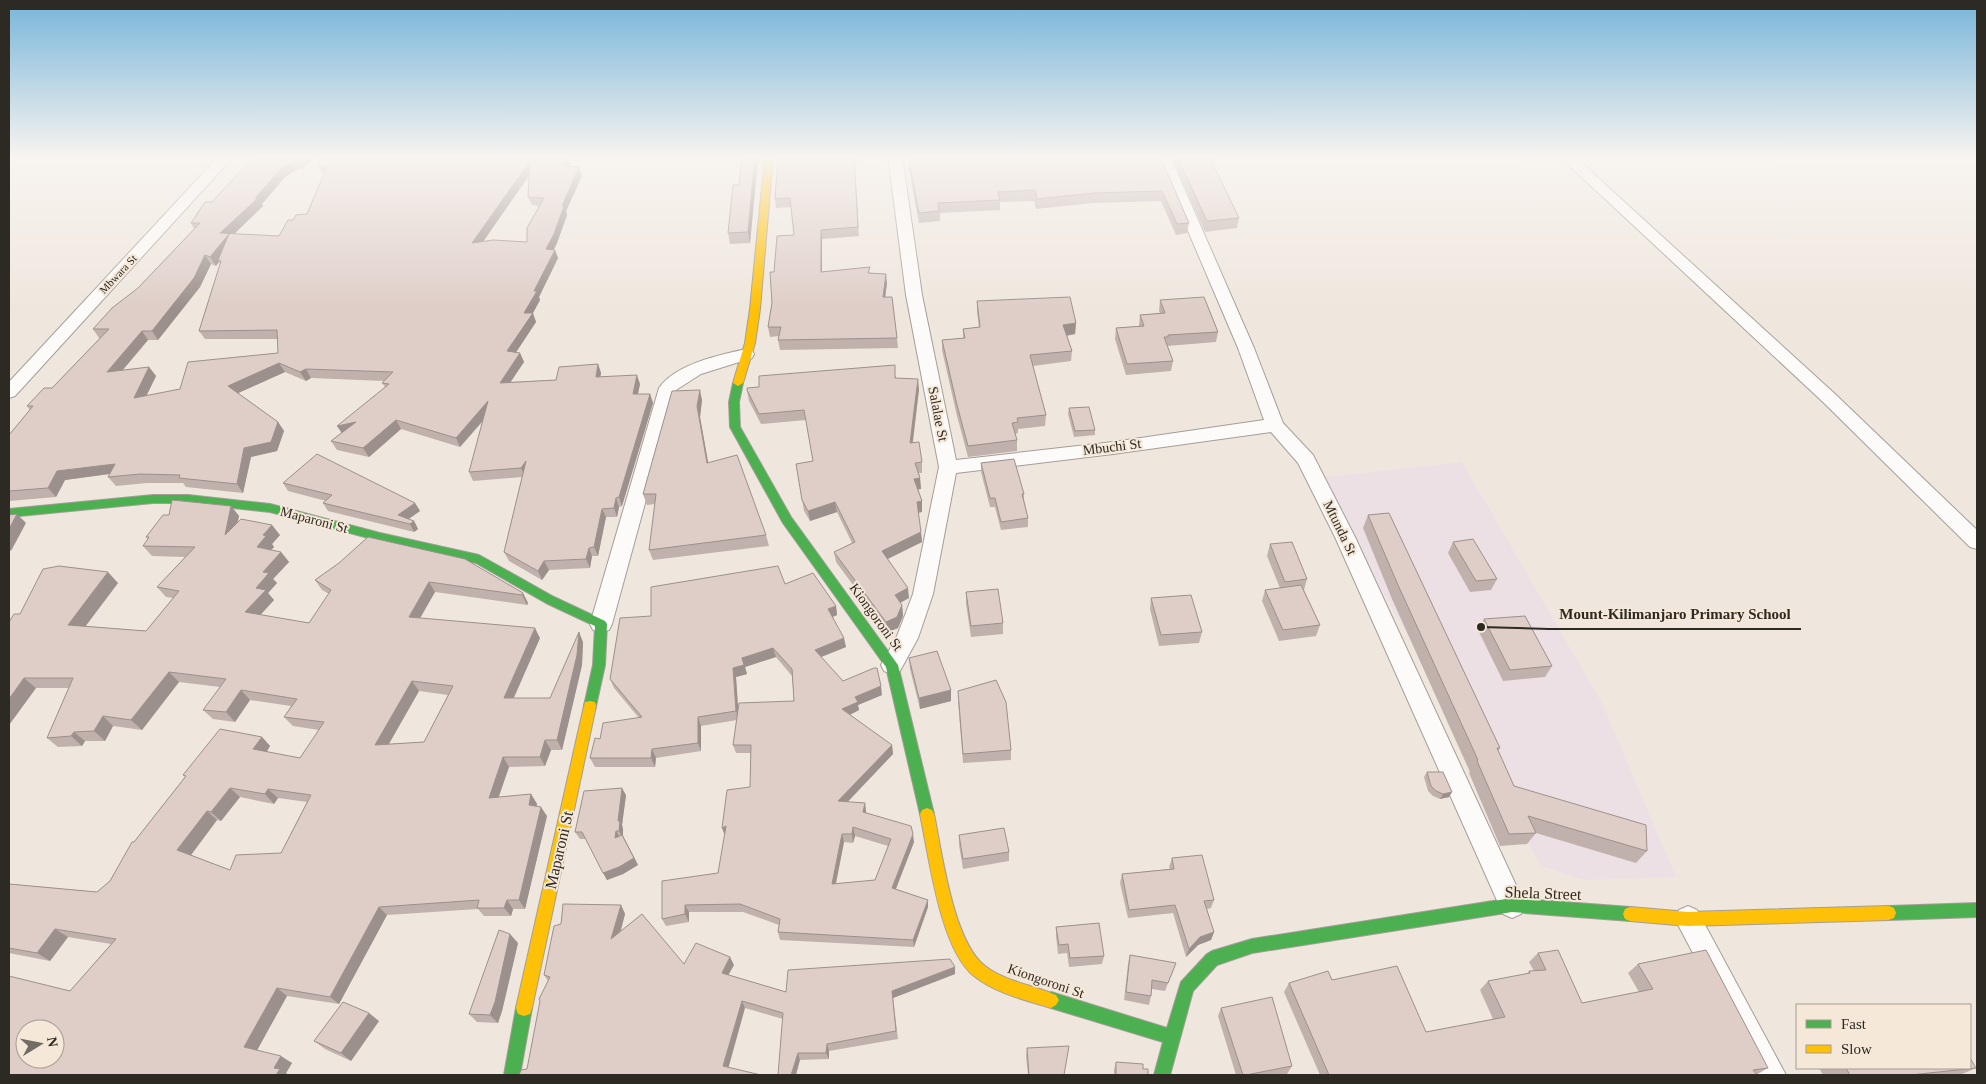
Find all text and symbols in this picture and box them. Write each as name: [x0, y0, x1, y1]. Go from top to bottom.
street label: Mbwara St: [97, 252, 139, 296]
street label: Salalae St: [925, 385, 951, 443]
street label: Mbuchi St: [1082, 436, 1142, 458]
street label: Mtunda St: [1320, 498, 1360, 558]
street label: Maparoni St: [278, 504, 350, 536]
street label: Kiongoroni St: [846, 580, 906, 654]
callout: Mount-Kilimanjaro Primary School: [1549, 599, 1801, 629]
text: Mount-Kilimanjaro Primary School: [1559, 606, 1791, 622]
street label: Maparoni St: [542, 809, 577, 891]
street label: Shela Street: [1504, 883, 1582, 903]
street label: Kiongoroni St: [1006, 961, 1086, 1001]
legend: [1796, 1004, 1971, 1069]
text: Fast: [1841, 1016, 1867, 1032]
north arrow: [15, 1019, 65, 1069]
text: N: [44, 1036, 61, 1048]
text: Slow: [1841, 1041, 1872, 1057]

